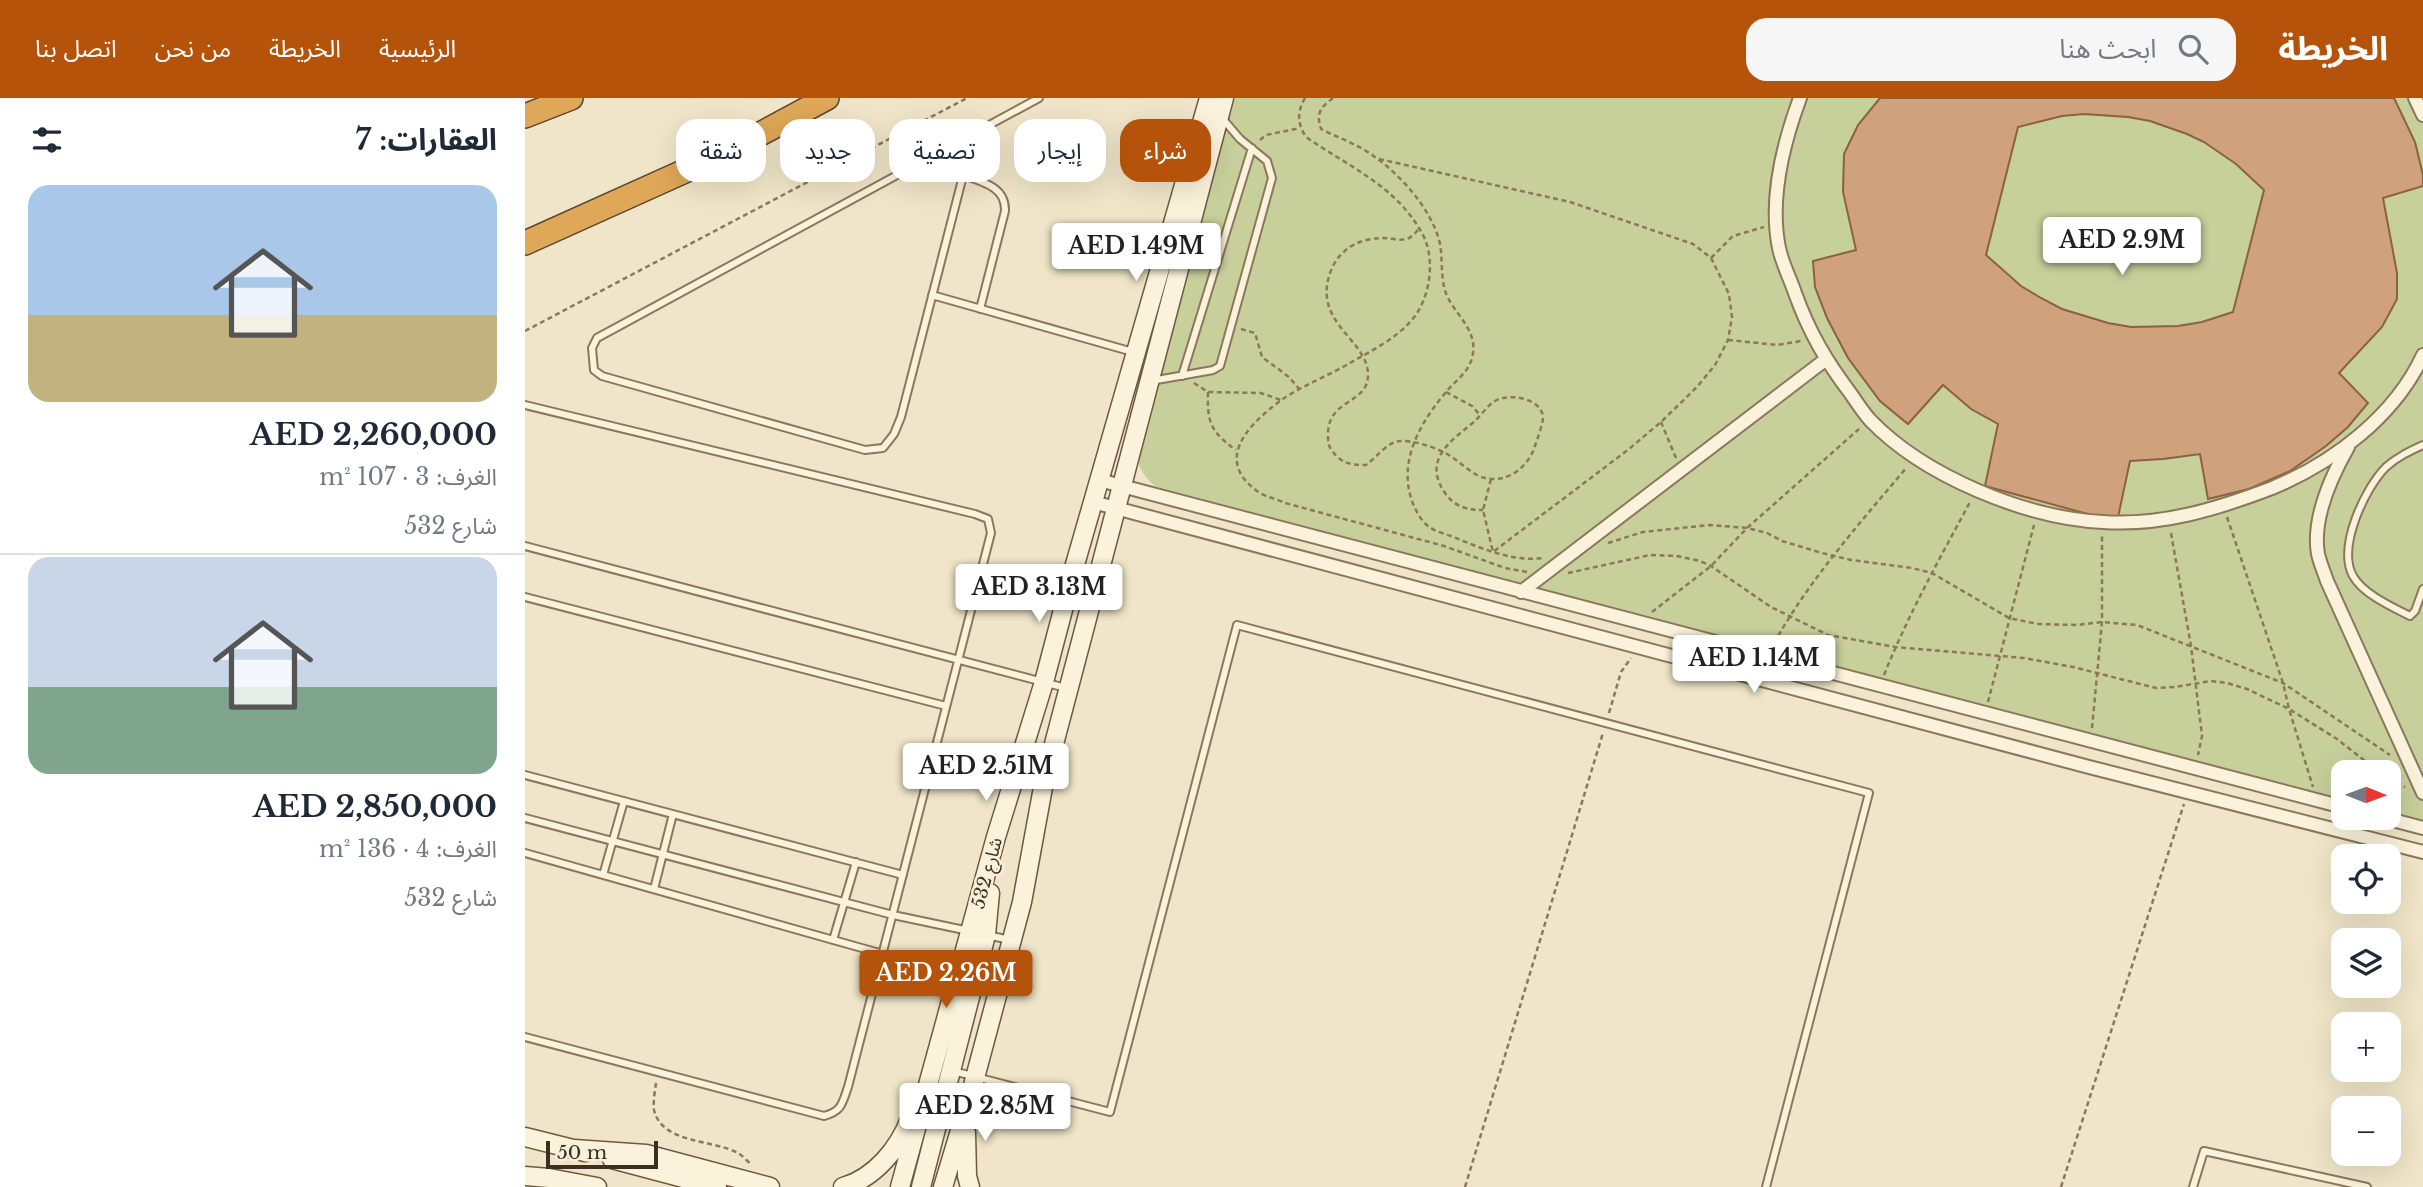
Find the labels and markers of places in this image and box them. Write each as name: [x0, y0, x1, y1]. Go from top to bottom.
pin: AED 2.9M: [2050, 218, 2194, 277]
pin: AED 1.49M: [1056, 223, 1216, 283]
pin: AED 3.13M: [959, 564, 1119, 624]
pin: AED 1.14M: [1674, 636, 1834, 695]
pin: AED 2.51M: [906, 744, 1066, 803]
pin: AED 2.26M: [866, 950, 1026, 1010]
pin: AED 2.85M: [905, 1084, 1065, 1143]

